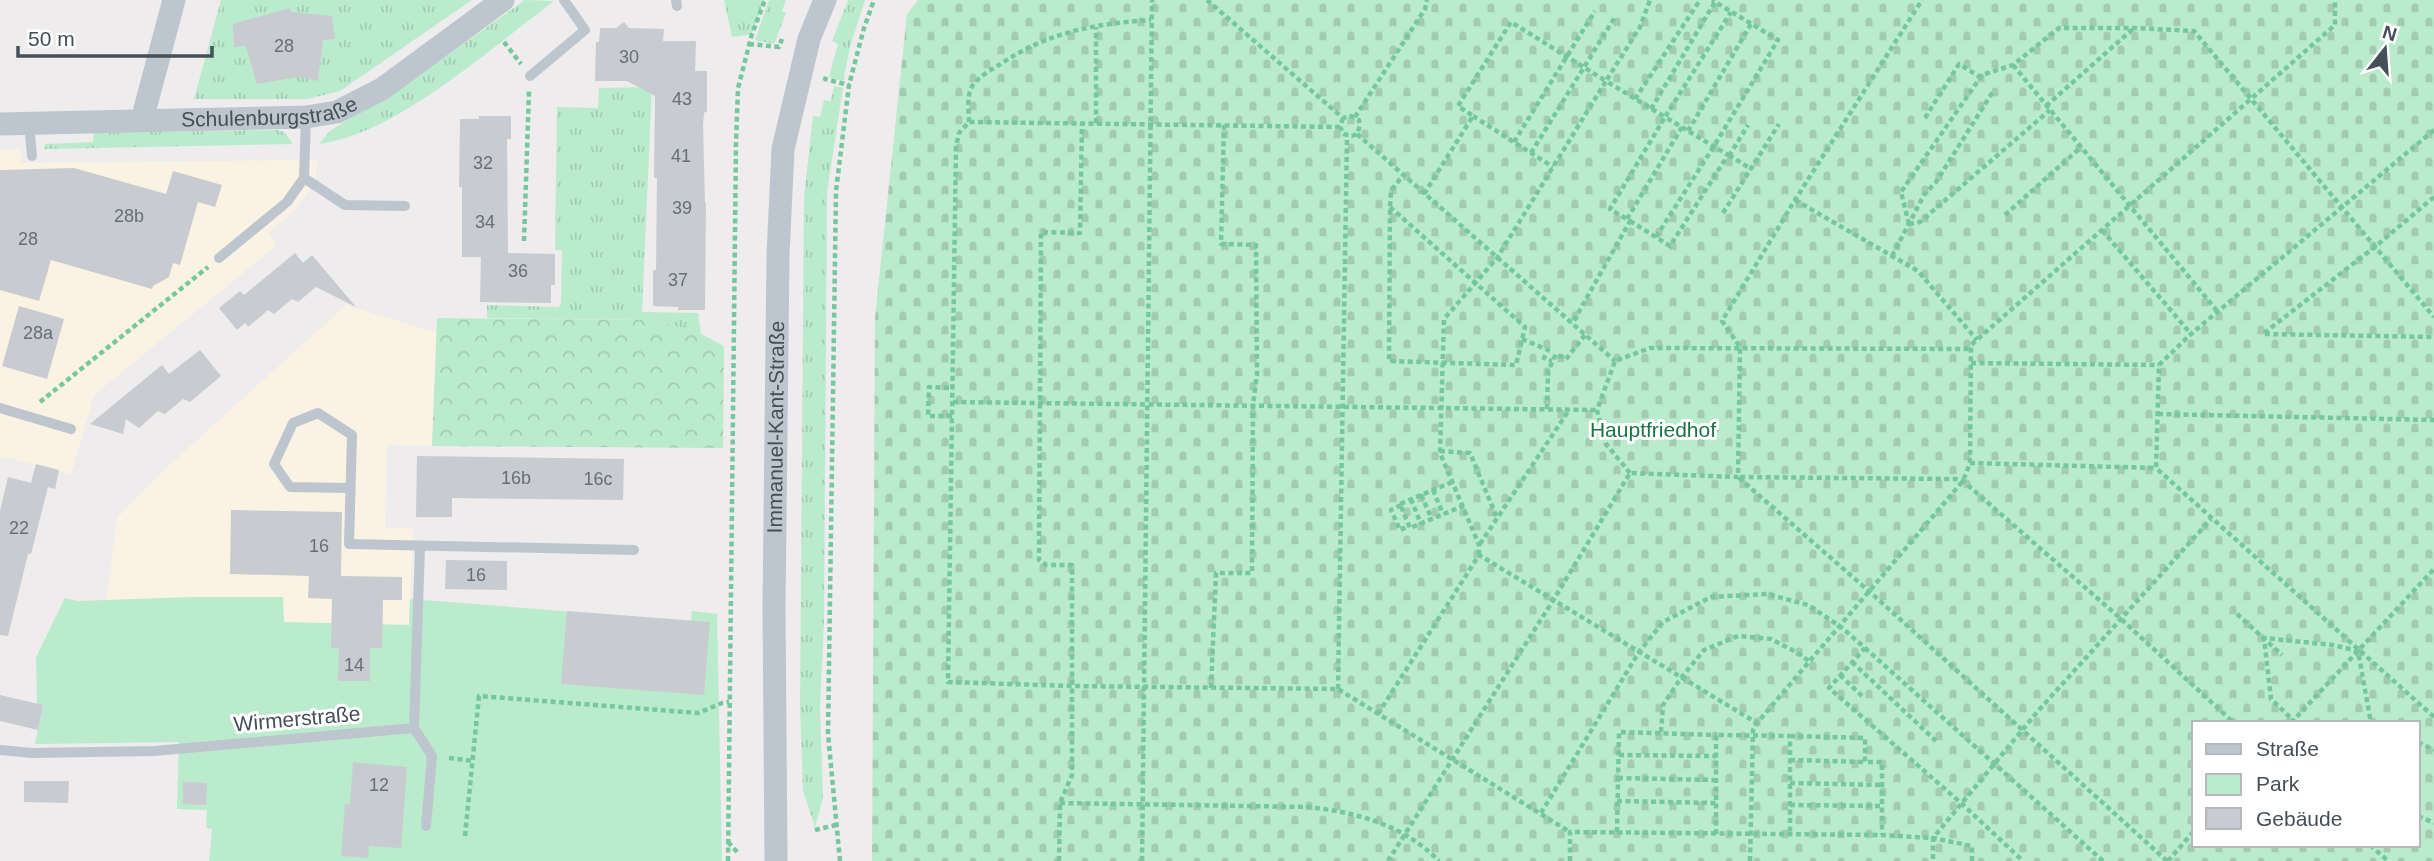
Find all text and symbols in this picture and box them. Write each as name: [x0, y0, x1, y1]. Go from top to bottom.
scale bar: [18, 14, 212, 58]
north arrow: [2350, 14, 2420, 84]
text: N: [2380, 21, 2399, 45]
text: 50 m: [28, 27, 75, 50]
house number: 28: [274, 36, 294, 56]
house number: 30: [619, 47, 639, 67]
house number: 43: [672, 89, 692, 109]
street label: Schulenburgstraße: [181, 92, 361, 131]
house number: 41: [671, 146, 691, 166]
house number: 32: [473, 153, 493, 173]
house number: 39: [672, 198, 692, 218]
house number: 28b: [114, 206, 144, 226]
house number: 34: [475, 212, 495, 232]
house number: 28: [18, 229, 38, 249]
house number: 36: [508, 261, 528, 281]
house number: 37: [668, 270, 688, 290]
street label: Immanuel-Kant-Straße: [763, 321, 788, 533]
house number: 28a: [23, 323, 54, 343]
park label: Hauptfriedhof: [1590, 418, 1716, 441]
house number: 16b: [501, 468, 531, 488]
house number: 16c: [583, 469, 613, 489]
house number: 22: [9, 518, 29, 538]
house number: 16: [309, 536, 329, 556]
house number: 16: [466, 565, 486, 585]
house number: 14: [344, 655, 364, 675]
street label: Wirmerstraße: [233, 702, 361, 736]
legend: [2192, 721, 2420, 847]
text: Straße: [2256, 737, 2319, 760]
text: Park: [2256, 772, 2300, 795]
house number: 12: [369, 775, 389, 795]
text: Gebäude: [2256, 807, 2342, 830]

